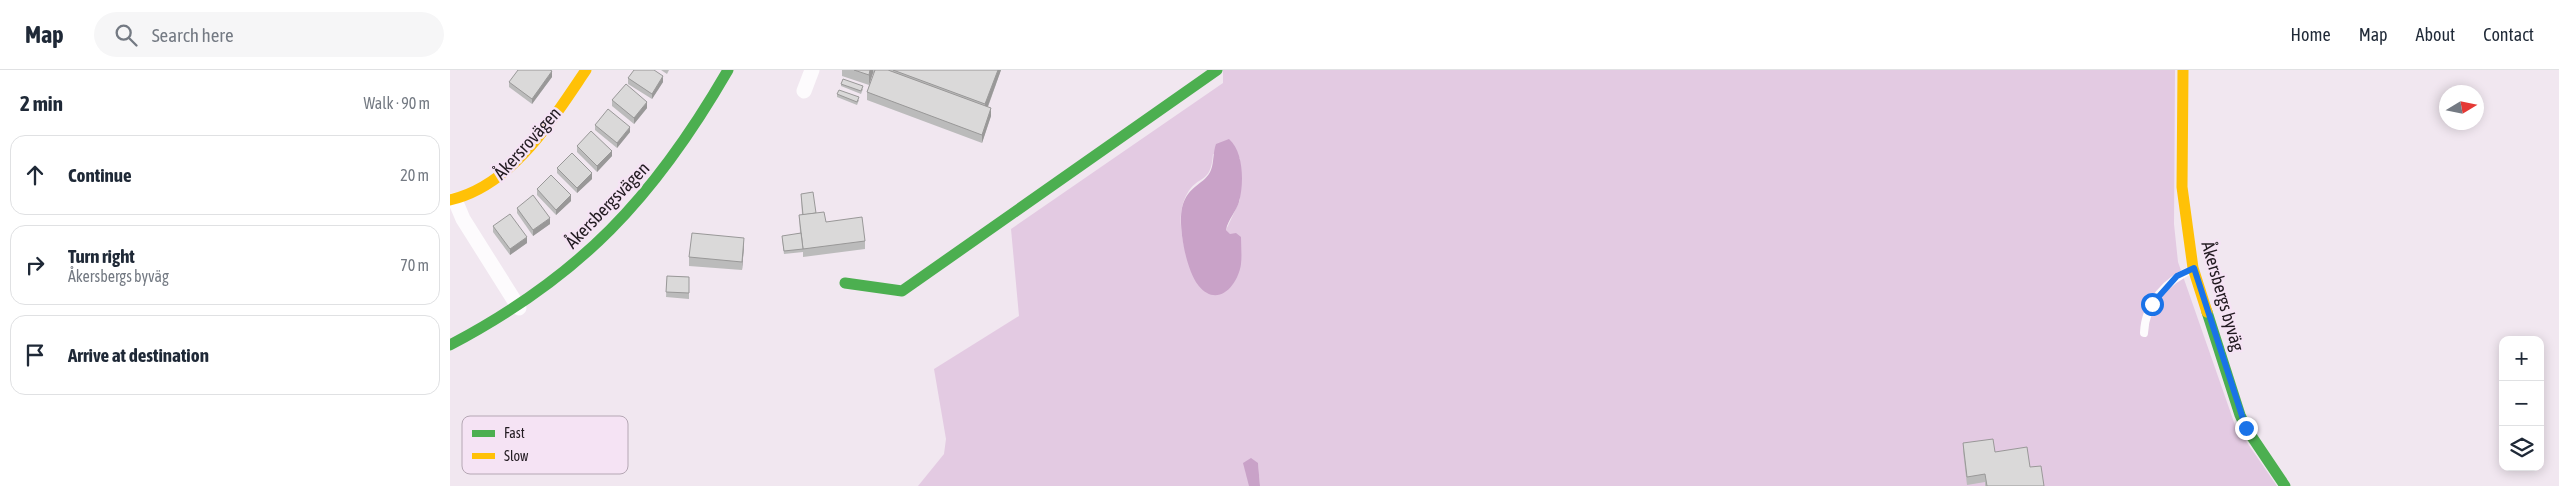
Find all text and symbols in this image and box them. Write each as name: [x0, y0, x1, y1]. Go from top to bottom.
search box: [94, 12, 444, 57]
text: Map: [25, 21, 64, 48]
icon: search: [112, 21, 140, 49]
text: Search here: [152, 24, 234, 46]
text: Home: [2291, 24, 2331, 45]
text: Map: [2359, 24, 2388, 45]
text: About: [2416, 24, 2455, 45]
text: Contact: [2483, 24, 2534, 45]
north arrow: [2439, 85, 2484, 130]
text: 2 min: [20, 91, 63, 115]
text: Walk · 90 m: [364, 94, 430, 112]
street label: Åkersrovägen: [489, 103, 565, 183]
street label: Åkersbergsvägen: [561, 158, 653, 252]
icon: ahead: [21, 161, 49, 189]
text: Continue: [68, 164, 132, 186]
text: 20 m: [400, 166, 429, 184]
street label: Åkersbergs byväg: [2197, 239, 2249, 354]
text: Turn right: [68, 245, 135, 267]
icon: right: [21, 251, 49, 279]
text: 70 m: [400, 256, 429, 274]
text: Åkersbergs byväg: [68, 267, 169, 285]
route start: [2141, 293, 2164, 316]
map controls: [2499, 336, 2544, 471]
button: +: [2499, 336, 2544, 381]
icon: arrive: [21, 341, 49, 369]
text: Arrive at destination: [68, 344, 209, 366]
button: −: [2499, 381, 2544, 426]
legend: [462, 416, 628, 474]
route end: [2235, 417, 2258, 440]
text: Fast: [504, 425, 525, 441]
button: layers: [2499, 426, 2544, 471]
text: Slow: [504, 448, 529, 464]

